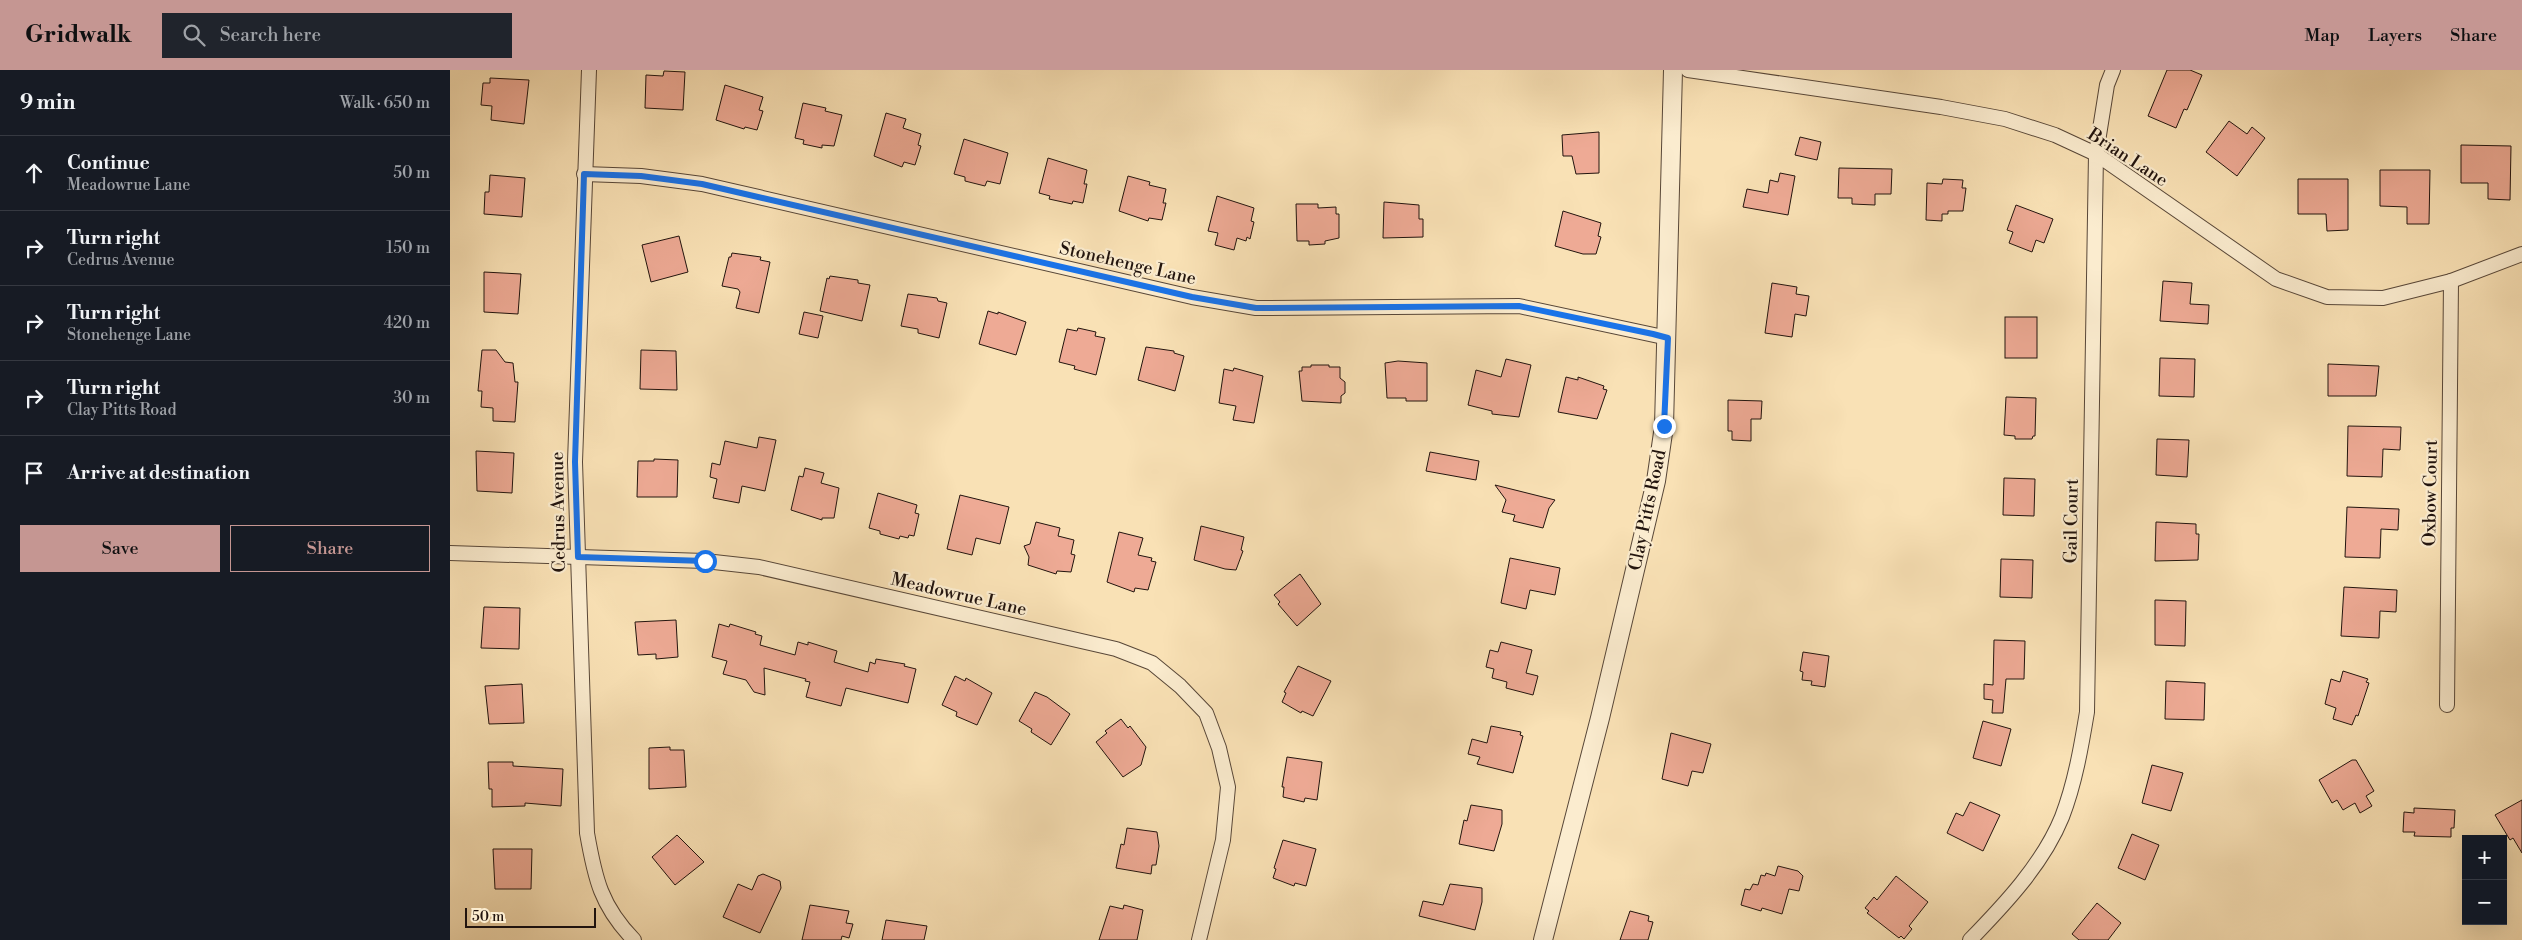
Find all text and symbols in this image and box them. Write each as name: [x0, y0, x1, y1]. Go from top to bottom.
search box: [162, 13, 512, 58]
text: Gridwalk: [25, 20, 132, 50]
icon: search: [180, 21, 208, 49]
text: Search here: [220, 23, 321, 47]
text: Map: [2305, 24, 2340, 47]
text: Layers: [2368, 24, 2422, 47]
text: Share: [2450, 24, 2497, 47]
text: 9 min: [20, 90, 75, 116]
text: Walk · 650 m: [340, 93, 430, 113]
street label: Brian Lane: [2082, 122, 2172, 192]
text: Continue: [67, 151, 150, 175]
icon: ahead: [20, 159, 48, 187]
text: 50 m: [393, 163, 430, 183]
text: Meadowrue Lane: [67, 175, 190, 195]
text: Turn right: [67, 226, 160, 250]
icon: right: [20, 234, 48, 262]
street label: Stonehenge Lane: [1057, 237, 1199, 290]
text: 150 m: [386, 238, 430, 258]
text: Cedrus Avenue: [67, 250, 175, 270]
text: Turn right: [67, 301, 160, 325]
icon: right: [20, 309, 48, 337]
text: 420 m: [383, 313, 430, 333]
text: Stonehenge Lane: [67, 325, 191, 345]
text: Turn right: [67, 376, 160, 400]
icon: right: [20, 384, 48, 412]
text: 30 m: [393, 388, 430, 408]
text: Clay Pitts Road: [67, 400, 177, 420]
route end: [1653, 415, 1676, 438]
street label: Oxbow Court: [2418, 439, 2443, 547]
street label: Clay Pitts Road: [1623, 447, 1672, 573]
street label: Cedrus Avenue: [546, 451, 571, 573]
icon: arrive: [20, 459, 48, 487]
text: Arrive at destination: [67, 461, 250, 485]
street label: Gail Court: [2059, 478, 2084, 564]
button: Save: [20, 525, 220, 572]
button: Share: [230, 525, 430, 572]
route start: [694, 550, 717, 573]
street label: Meadowrue Lane: [889, 568, 1029, 621]
map controls: [2462, 835, 2507, 925]
button: +: [2462, 835, 2507, 880]
button: −: [2462, 880, 2507, 925]
scale bar: [465, 905, 596, 928]
text: 50 m: [472, 908, 504, 926]

